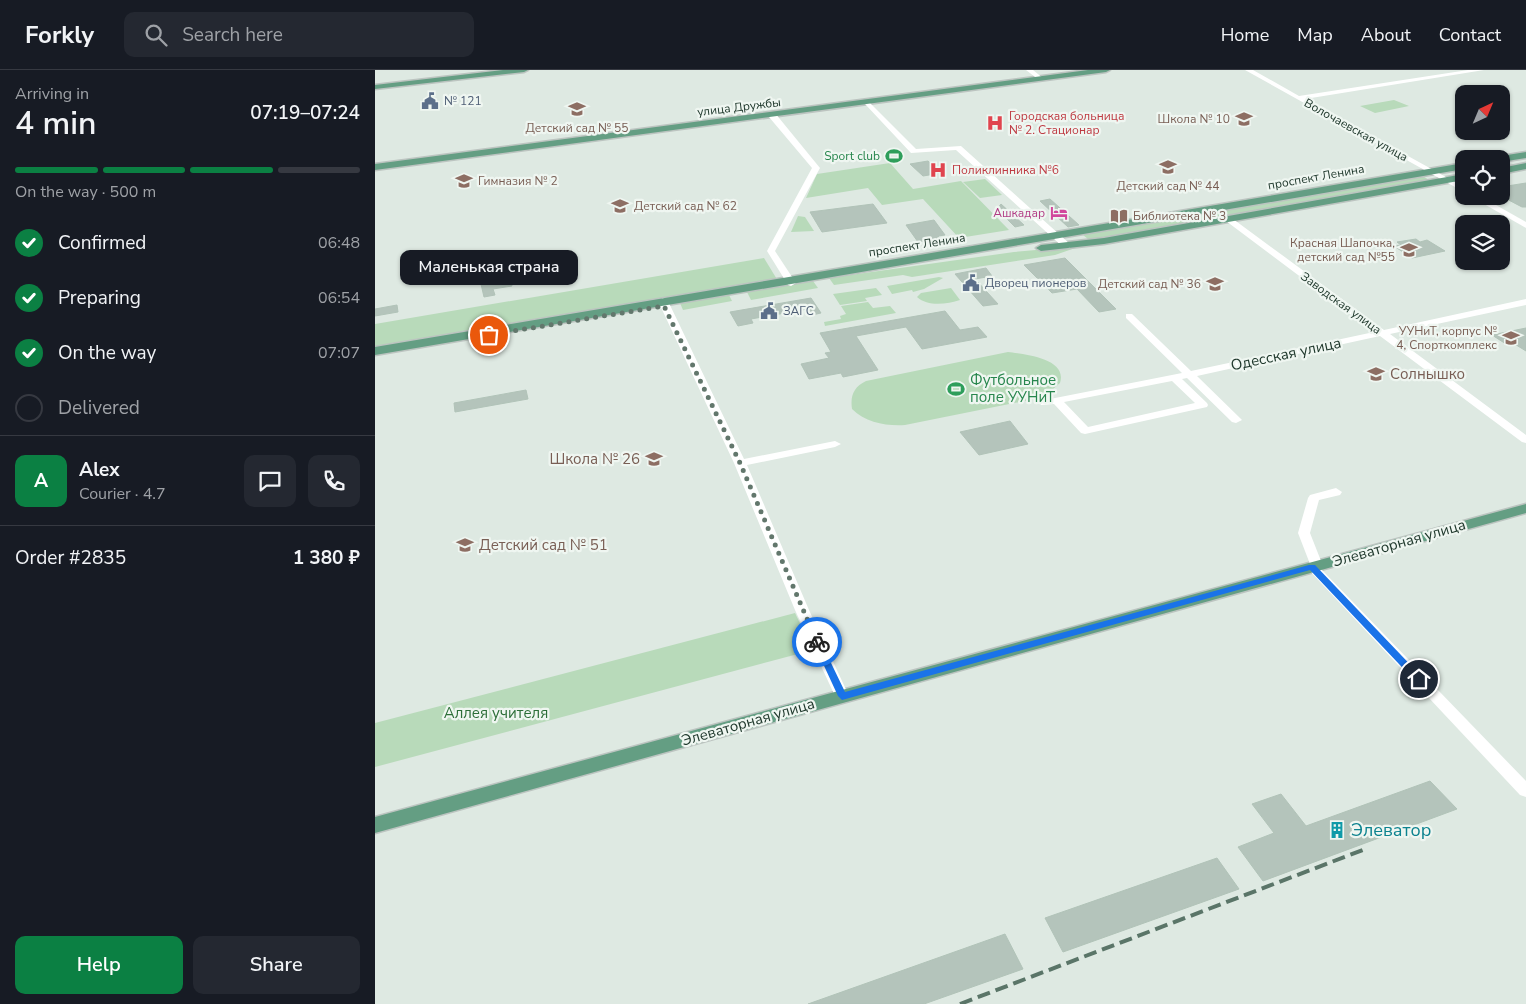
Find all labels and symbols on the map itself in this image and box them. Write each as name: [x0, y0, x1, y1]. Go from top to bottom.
north arrow: [1455, 85, 1510, 140]
public building icon: № 121: [420, 91, 440, 111]
place label: № 121: [444, 93, 482, 109]
street label: улица Дружбы: [696, 94, 782, 120]
street label: Волочаевская улица: [1301, 95, 1411, 165]
school or university icon: Детский сад № 55: [567, 99, 587, 119]
place label: Городская больница № 2. Стационар: [1009, 108, 1124, 138]
school or university icon: Школа № 10: [1234, 109, 1254, 129]
place label: Школа № 10: [1158, 111, 1230, 127]
hospital icon: Городская больница № 2. Стационар: [985, 113, 1005, 133]
place label: Детский сад № 55: [526, 120, 629, 136]
sports icon: Sport club: [884, 146, 904, 166]
place label: Sport club: [824, 148, 880, 164]
school or university icon: Детский сад № 44: [1158, 157, 1178, 177]
hospital icon: Поликлинника №6: [928, 160, 948, 180]
street label: проспект Ленина: [1266, 161, 1366, 193]
place label: Поликлинника №6: [952, 162, 1059, 178]
school or university icon: Гимназия № 2: [454, 171, 474, 191]
place label: Гимназия № 2: [478, 173, 558, 189]
place label: Детский сад № 44: [1117, 178, 1220, 194]
school or university icon: Детский сад № 62: [610, 196, 630, 216]
place label: Детский сад № 62: [634, 198, 737, 214]
hotel icon: Ашкадар: [1049, 203, 1069, 223]
place label: Ашкадар: [993, 205, 1045, 221]
library icon: Библиотека № 3: [1109, 206, 1129, 226]
place label: Библиотека № 3: [1133, 208, 1226, 224]
street label: проспект Ленина: [867, 229, 967, 261]
place label: Красная Шапочка, детский сад №55: [1290, 235, 1395, 265]
school or university icon: Красная Шапочка, детский сад №55: [1399, 240, 1419, 260]
callout: Маленькая страна: [400, 250, 578, 285]
street label: Заводская улица: [1297, 268, 1385, 338]
public building icon: Дворец пионеров: [961, 273, 981, 293]
school or university icon: Детский сад № 36: [1205, 274, 1225, 294]
place label: Дворец пионеров: [985, 275, 1087, 291]
place label: Детский сад № 36: [1098, 276, 1201, 292]
public building icon: ЗАГС: [759, 301, 779, 321]
place label: ЗАГС: [783, 303, 814, 319]
pin: [468, 314, 510, 356]
place label: УУНиТ, корпус № 4, Спорткомплекс: [1396, 323, 1497, 353]
school or university icon: УУНиТ, корпус № 4, Спорткомплекс: [1501, 328, 1521, 348]
street label: Одесская улица: [1229, 333, 1343, 375]
school or university icon: Солнышко: [1366, 364, 1386, 384]
place label: Солнышко: [1390, 364, 1465, 384]
place label: Футбольное поле УУНиТ: [970, 370, 1056, 407]
sports icon: Футбольное поле УУНиТ: [946, 379, 966, 399]
place label: Школа № 26: [549, 449, 640, 469]
school or university icon: Школа № 26: [644, 449, 664, 469]
street label: Элеваторная улица: [1330, 514, 1468, 572]
school or university icon: Детский сад № 51: [455, 535, 475, 555]
place label: Детский сад № 51: [479, 535, 608, 555]
courier: [792, 617, 842, 667]
pin: [1398, 658, 1440, 700]
street label: Элеваторная улица: [679, 693, 817, 751]
park label: Аллея учителя: [444, 703, 548, 723]
place label: Элеватор: [1351, 818, 1431, 842]
building icon: Элеватор: [1327, 820, 1347, 840]

